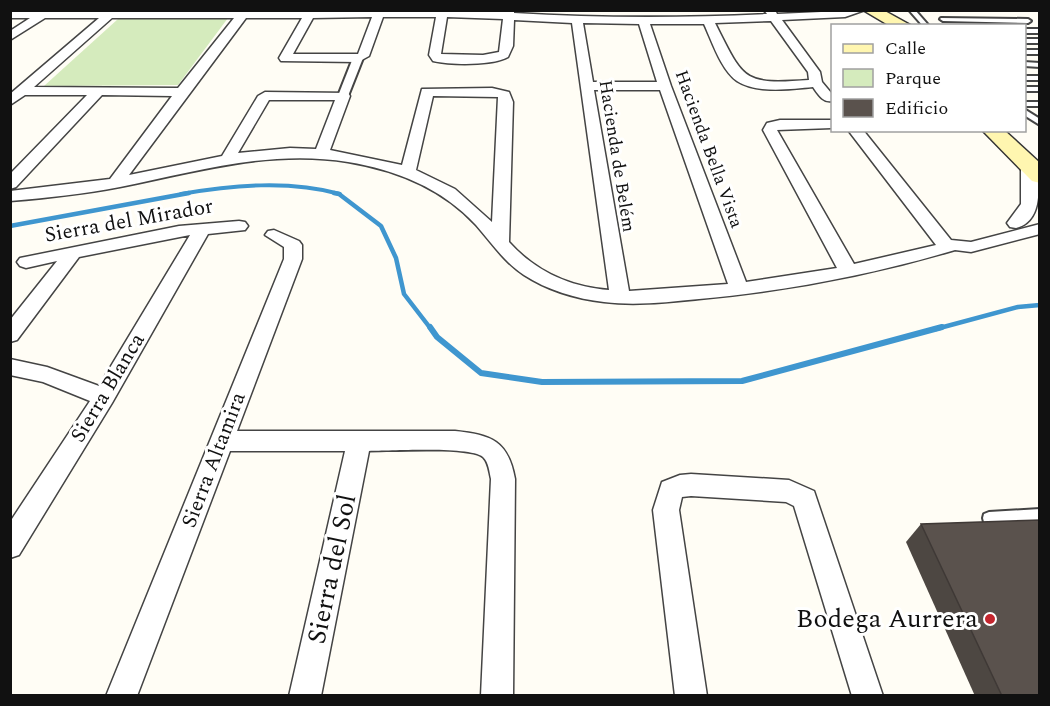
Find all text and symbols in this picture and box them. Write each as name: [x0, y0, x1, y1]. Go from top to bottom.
legend: [831, 24, 1026, 132]
text: Calle: [885, 35, 926, 62]
text: Parque: [885, 65, 941, 92]
street label: Hacienda Bella Vista: [668, 66, 750, 232]
street label: Hacienda de Belém: [592, 78, 642, 234]
text: Edificio: [885, 95, 948, 122]
street label: Sierra del Mirador: [42, 190, 216, 252]
street label: Sierra Blanca: [63, 326, 154, 449]
street label: Sierra Altamira: [173, 387, 255, 533]
street label: Sierra del Sol: [297, 491, 367, 647]
place label: Bodega Aurrera: [796, 599, 978, 639]
marker: Bodega Aurrera: [983, 612, 997, 626]

